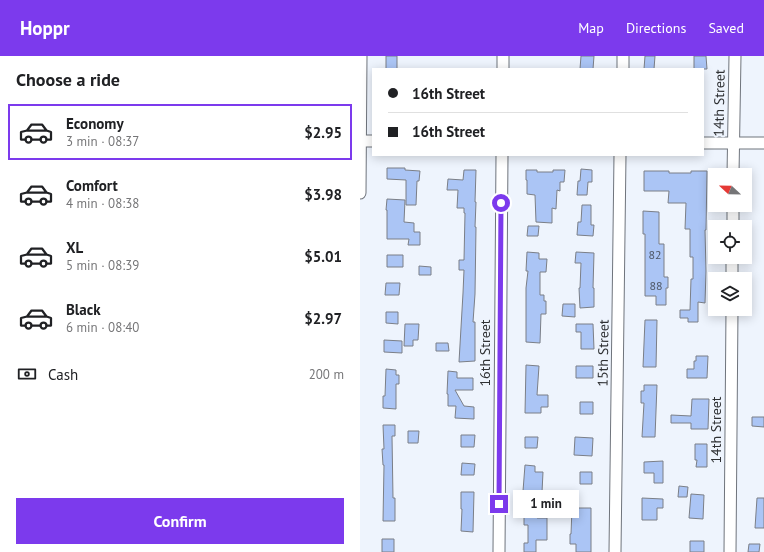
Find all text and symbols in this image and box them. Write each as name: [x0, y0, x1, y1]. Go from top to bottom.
text: Hoppr: [20, 16, 70, 40]
text: Map: [578, 19, 604, 37]
text: Directions: [626, 19, 686, 37]
text: Saved: [708, 19, 744, 37]
text: Choose a ride: [16, 68, 120, 91]
street label: 14th Street: [709, 69, 729, 137]
text: 16th Street: [412, 84, 485, 103]
icon: car: [18, 114, 54, 150]
text: Economy: [66, 114, 124, 133]
text: 16th Street: [412, 122, 485, 141]
text: $2.95: [304, 123, 342, 142]
text: 3 min · 08:37: [66, 133, 139, 150]
north arrow: [708, 168, 752, 212]
map controls: [708, 168, 752, 316]
icon: car: [18, 176, 54, 212]
text: Comfort: [66, 176, 118, 195]
text: $3.98: [304, 185, 342, 204]
route start: [492, 194, 510, 212]
text: 4 min · 08:38: [66, 195, 139, 212]
button: locate: [708, 220, 752, 264]
icon: car: [18, 238, 54, 274]
text: XL: [66, 238, 83, 257]
text: $5.01: [304, 247, 342, 266]
house number: 82: [648, 247, 662, 262]
text: 5 min · 08:39: [66, 257, 139, 274]
button: layers: [708, 272, 752, 316]
house number: 88: [649, 278, 663, 293]
icon: car: [18, 300, 54, 336]
text: Black: [66, 300, 101, 319]
text: $2.97: [304, 309, 342, 328]
text: 6 min · 08:40: [66, 319, 139, 336]
street label: 16th Street: [476, 319, 494, 387]
street label: 15th Street: [593, 319, 613, 387]
icon: cash: [16, 363, 38, 385]
text: Cash: [48, 365, 78, 384]
text: 200 m: [309, 366, 344, 383]
street label: 14th Street: [707, 396, 725, 464]
callout: 1 min: [513, 490, 579, 518]
route end: [490, 495, 508, 513]
text: 1 min: [530, 495, 562, 512]
button: Confirm: [16, 498, 344, 544]

